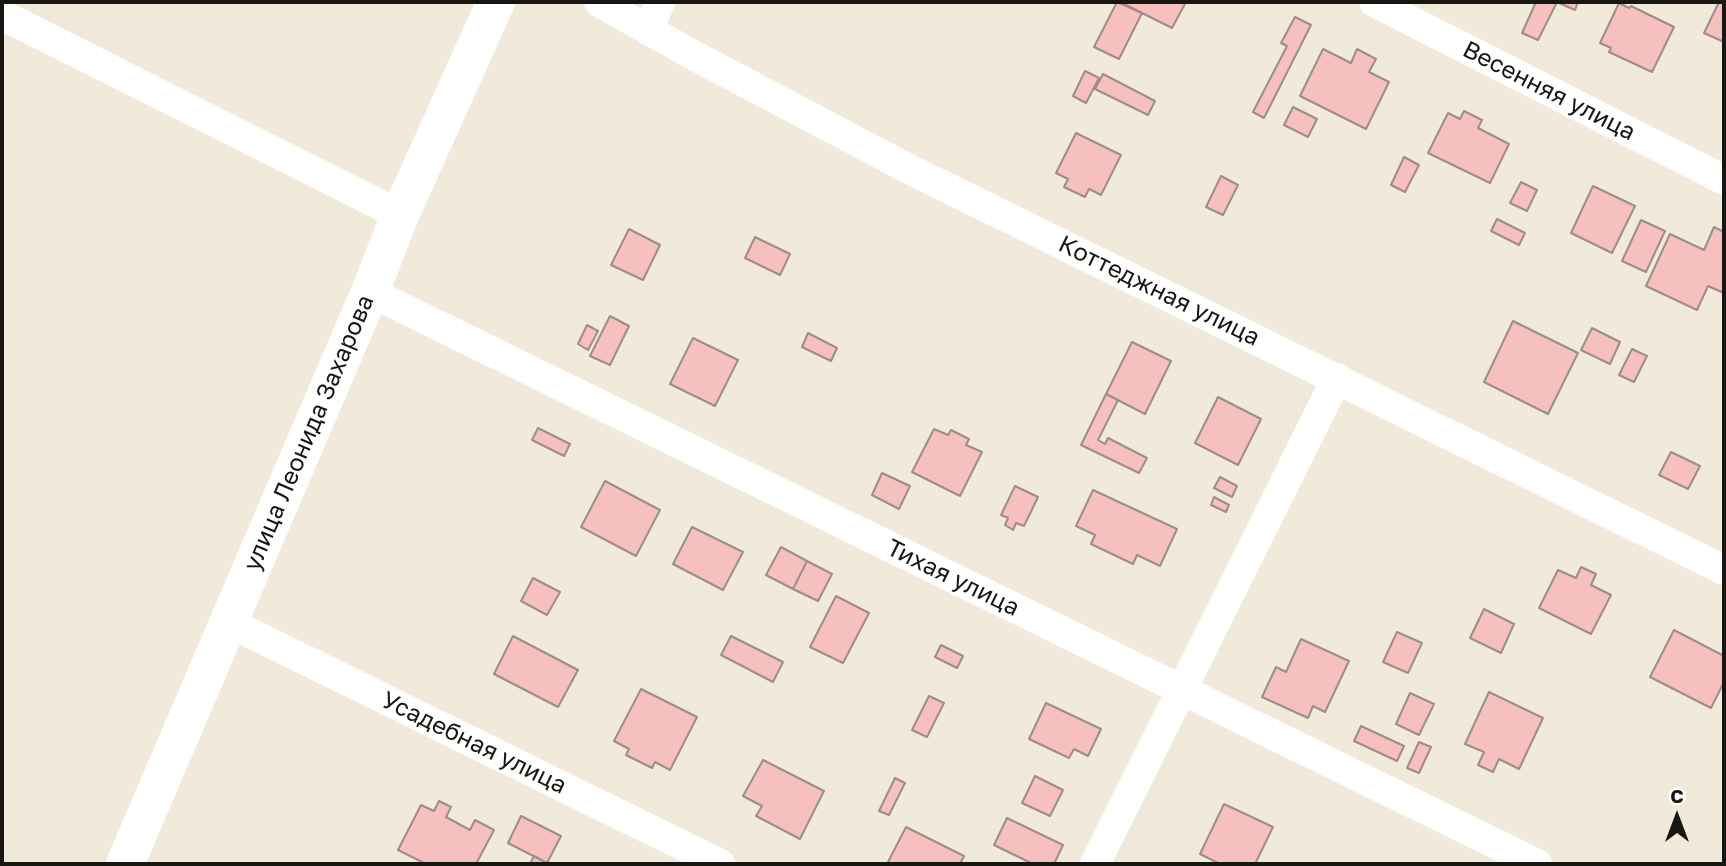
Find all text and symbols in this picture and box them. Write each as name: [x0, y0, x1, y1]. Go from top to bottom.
street label: Весенняя улица: [1458, 35, 1640, 147]
street label: Коттеджная улица: [1054, 230, 1264, 352]
street label: улица Леонида Захарова: [238, 291, 380, 575]
street label: Тихая улица: [882, 534, 1024, 622]
street label: Усадебная улица: [377, 686, 571, 800]
north arrow: [1642, 782, 1712, 852]
text: С: [1670, 784, 1684, 807]

